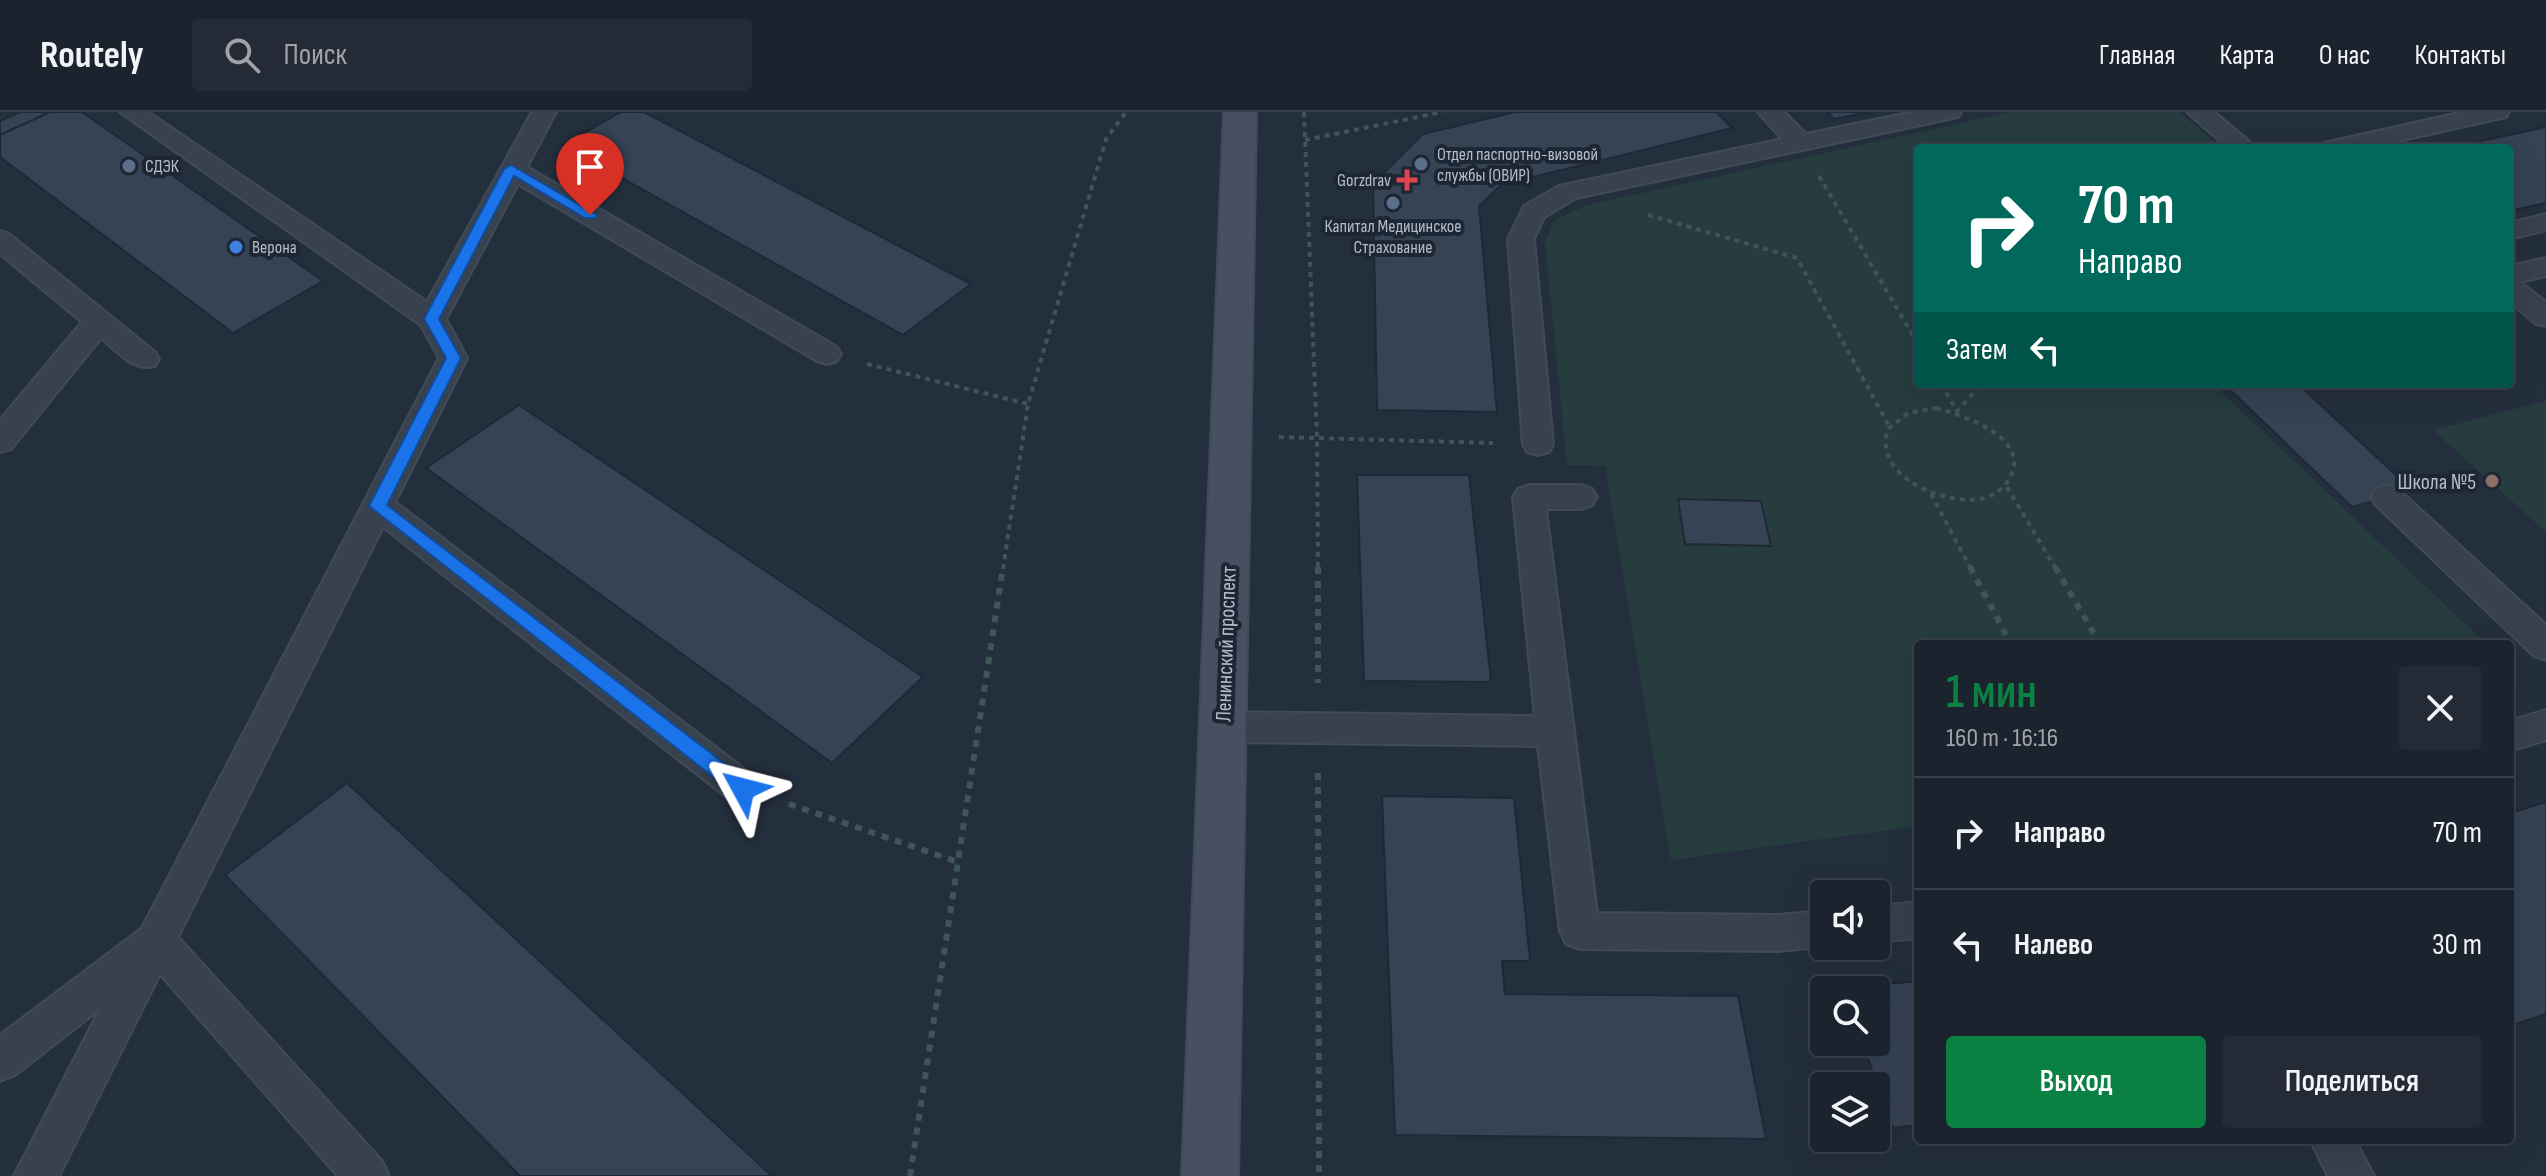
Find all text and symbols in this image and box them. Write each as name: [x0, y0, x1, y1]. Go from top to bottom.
search box: [192, 19, 752, 91]
text: Routely: [40, 33, 144, 78]
icon: search: [220, 33, 264, 77]
text: Поиск: [284, 37, 347, 73]
text: Главная: [2099, 39, 2175, 72]
text: Карта: [2219, 39, 2275, 72]
text: О нас: [2319, 39, 2371, 72]
text: Контакты: [2415, 39, 2506, 72]
pin: [556, 133, 624, 215]
place label: Отдел паспортно-визовой службы (ОВИР): [1437, 144, 1598, 186]
icon: arrive: [568, 145, 612, 189]
marker: Отдел паспортно-визовой службы (ОВИР): [1412, 155, 1430, 173]
place label: СДЭК: [145, 156, 180, 177]
marker: СДЭК: [120, 157, 138, 175]
place label: Gorzdrav: [1337, 170, 1391, 191]
marker: Gorzdrav: [1398, 171, 1416, 189]
text: 70 m: [2078, 173, 2175, 240]
icon: right: [1946, 176, 2050, 280]
marker: Капитал Медицинское Страхование: [1384, 194, 1402, 212]
place label: Капитал Медицинское Страхование: [1324, 216, 1462, 258]
place label: Верона: [252, 237, 297, 258]
marker: Верона: [227, 238, 245, 256]
text: Направо: [2078, 241, 2182, 284]
icon: left: [2023, 328, 2067, 372]
text: Затем: [1946, 332, 2007, 368]
place label: Школа №5: [2398, 469, 2476, 496]
marker: Школа №5: [2483, 472, 2501, 490]
street label: Ленинский проспект: [1210, 565, 1243, 722]
text: 1 мин: [1946, 664, 2037, 721]
button: close: [2398, 666, 2482, 750]
text: 160 m · 16:16: [1946, 723, 2058, 754]
position arrow: [701, 747, 785, 831]
icon: right: [1946, 811, 1990, 855]
text: Направо: [2014, 815, 2106, 851]
text: 70 m: [2433, 815, 2482, 851]
map controls: [1810, 880, 1890, 1152]
button: sound: [1810, 880, 1890, 960]
icon: left: [1946, 923, 1990, 967]
text: Налево: [2014, 927, 2093, 963]
text: 30 m: [2432, 927, 2482, 963]
button: search: [1810, 976, 1890, 1056]
button: Выход: [1946, 1036, 2206, 1128]
button: Поделиться: [2222, 1036, 2482, 1128]
button: layers: [1810, 1072, 1890, 1152]

